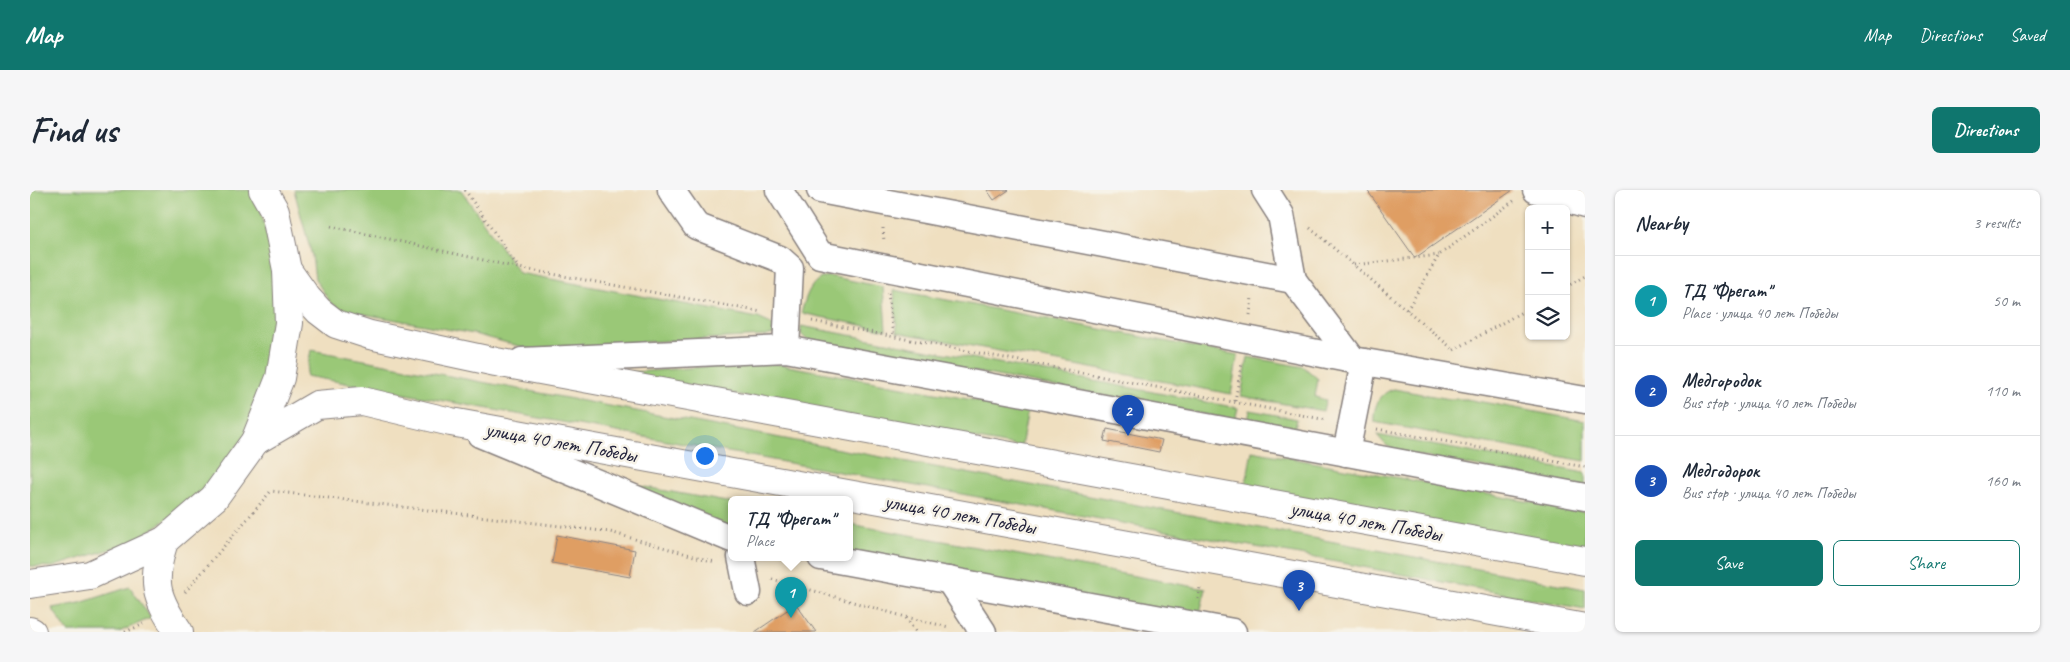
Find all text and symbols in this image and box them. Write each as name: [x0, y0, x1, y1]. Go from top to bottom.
text: Map: [25, 20, 62, 50]
text: Map: [1864, 24, 1891, 46]
text: Directions: [1919, 24, 1982, 46]
text: Saved: [2010, 24, 2045, 46]
button: Directions: [1932, 107, 2040, 153]
text: Find us: [30, 108, 117, 153]
map controls: [1525, 205, 1570, 340]
button: +: [1525, 205, 1570, 250]
text: Nearby: [1635, 210, 1688, 236]
text: 3 results: [1973, 213, 2020, 233]
button: −: [1525, 250, 1570, 295]
text: ТД "Фрегат": [1682, 279, 1771, 303]
text: 1: [1647, 291, 1655, 311]
text: 50 m: [1993, 291, 2020, 311]
button: layers: [1525, 295, 1570, 340]
text: Place · улица 40 лет Победы: [1682, 303, 1838, 323]
text: Медгородок: [1682, 369, 1761, 393]
text: 2: [1647, 381, 1655, 401]
text: 110 m: [1986, 381, 2020, 401]
text: Bus stop · улица 40 лет Победы: [1682, 393, 1855, 413]
pin: 2: [1112, 395, 1144, 436]
street label: улица 40 лет Победы: [481, 416, 641, 468]
your location: [692, 443, 718, 469]
text: Медгодорок: [1682, 459, 1759, 483]
text: 3: [1647, 471, 1655, 491]
text: 160 m: [1986, 471, 2020, 491]
text: Bus stop · улица 40 лет Победы: [1682, 483, 1855, 503]
street label: улица 40 лет Победы: [880, 488, 1040, 540]
street label: улица 40 лет Победы: [1286, 495, 1446, 547]
popup: [728, 496, 853, 561]
text: ТД "Фрегат": [746, 507, 835, 531]
text: Place: [746, 531, 774, 551]
button: Save: [1635, 540, 1823, 586]
button: Share: [1833, 540, 2020, 586]
pin: 3: [1283, 570, 1315, 611]
pin: 1: [775, 577, 807, 618]

